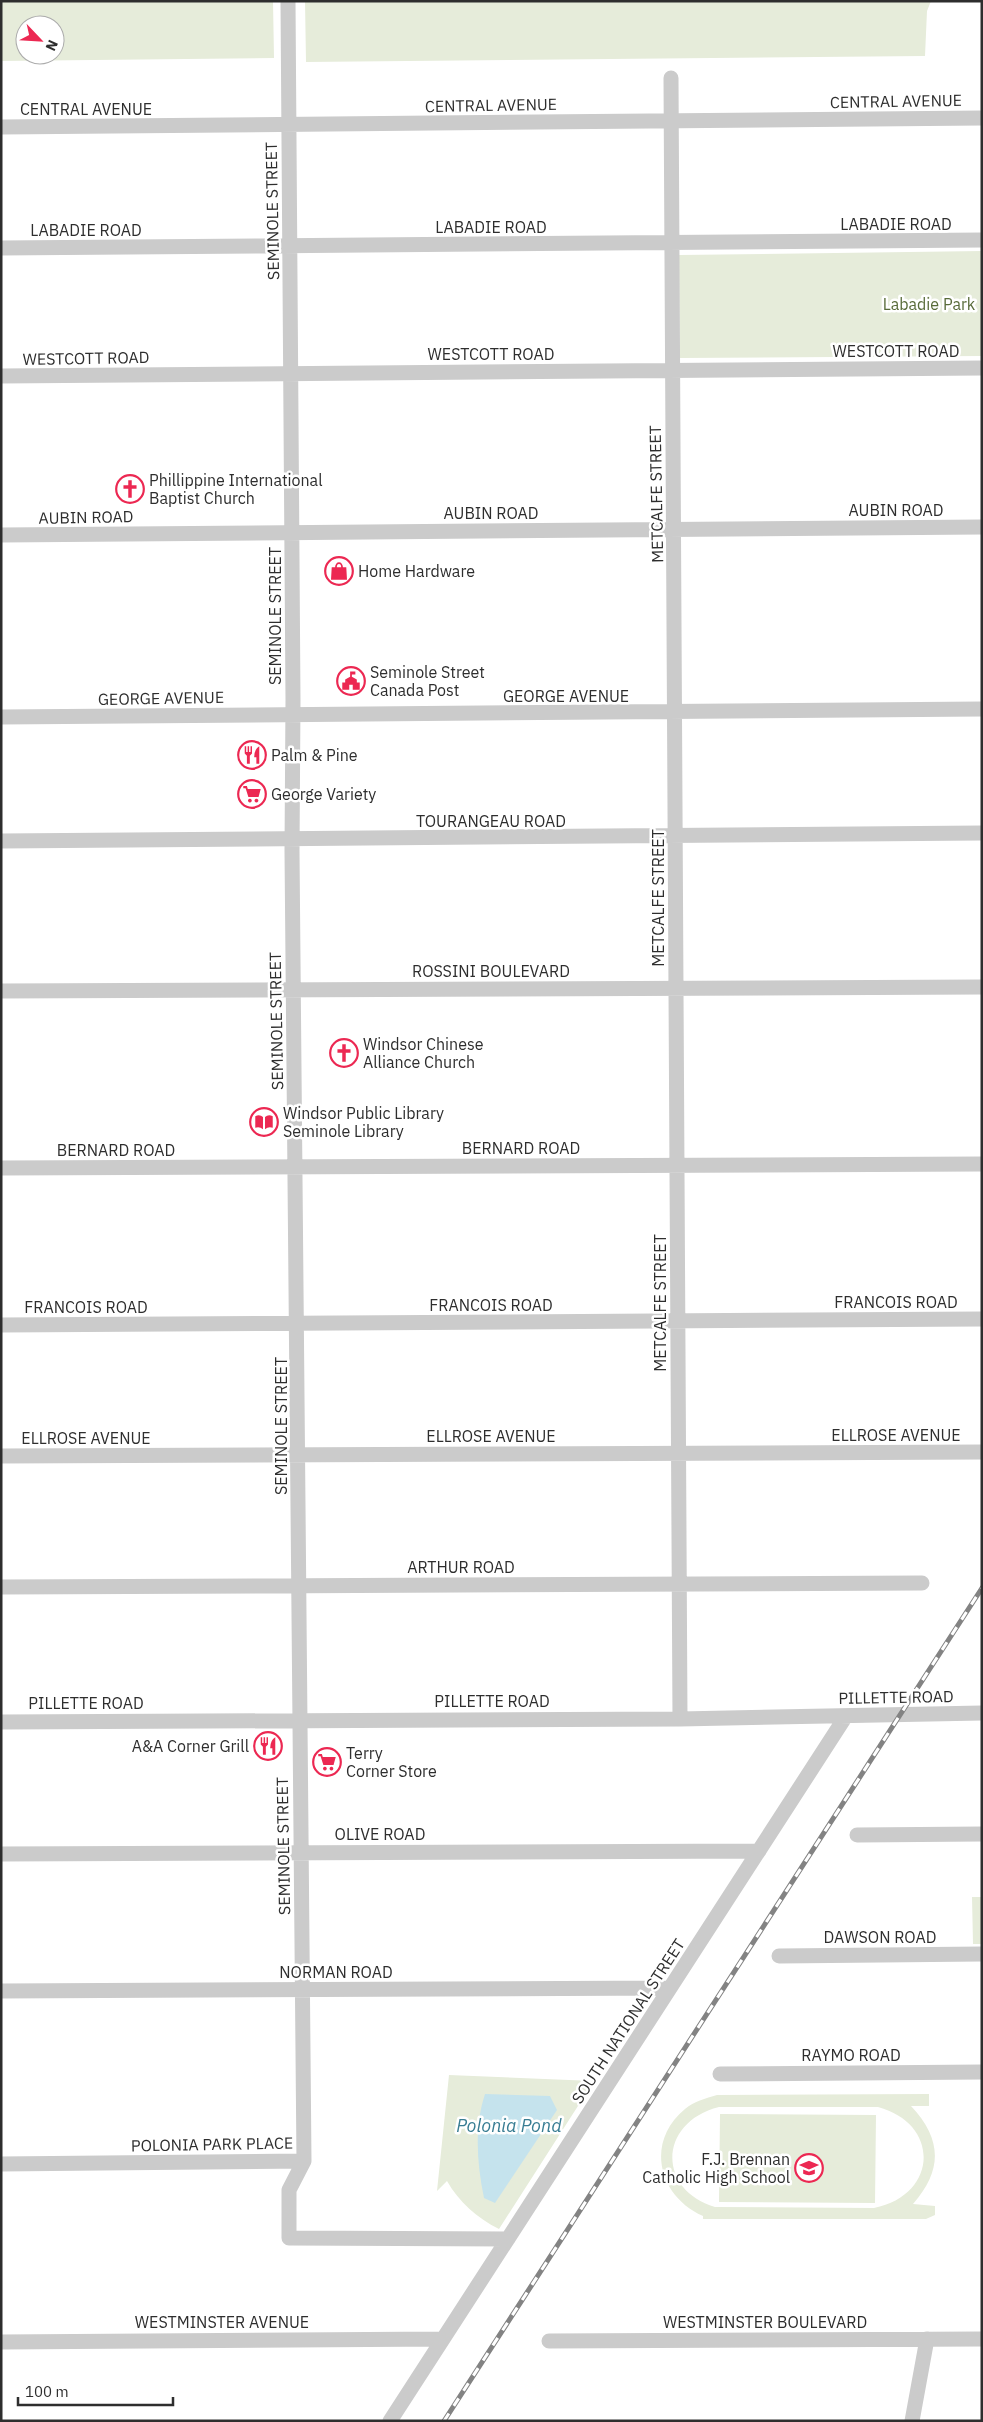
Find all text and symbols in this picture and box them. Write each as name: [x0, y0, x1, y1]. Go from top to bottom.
north arrow: [15, 15, 65, 65]
text: N: [41, 37, 62, 54]
street label: CENTRAL AVENUE: [830, 90, 962, 112]
street label: CENTRAL AVENUE: [425, 94, 557, 116]
street label: CENTRAL AVENUE: [20, 99, 152, 119]
street label: SEMINOLE STREET: [261, 142, 283, 280]
street label: LABADIE ROAD: [840, 214, 952, 234]
street label: LABADIE ROAD: [435, 217, 547, 237]
street label: LABADIE ROAD: [30, 220, 142, 240]
park label: Labadie Park: [883, 294, 976, 314]
street label: WESTCOTT ROAD: [833, 341, 959, 361]
street label: WESTCOTT ROAD: [428, 344, 554, 364]
street label: WESTCOTT ROAD: [22, 347, 150, 369]
street label: METCALFE STREET: [645, 425, 667, 563]
place label: Phillippine International Baptist Church: [149, 470, 323, 508]
church icon: Phillippine International Baptist Church: [115, 474, 145, 504]
street label: AUBIN ROAD: [849, 500, 944, 520]
street label: AUBIN ROAD: [444, 503, 539, 523]
street label: AUBIN ROAD: [38, 506, 134, 528]
street label: SEMINOLE STREET: [265, 547, 285, 685]
shop icon: Home Hardware: [324, 556, 354, 586]
place label: Home Hardware: [358, 561, 475, 581]
place label: Seminole Street Canada Post: [370, 662, 485, 700]
public building icon: Seminole Street Canada Post: [336, 666, 366, 696]
street label: GEORGE AVENUE: [503, 686, 629, 706]
street label: GEORGE AVENUE: [98, 687, 224, 709]
restaurant icon: Palm & Pine: [237, 740, 267, 770]
place label: Palm & Pine: [271, 745, 358, 765]
supermarket icon: George Variety: [237, 779, 267, 809]
place label: George Variety: [271, 784, 376, 804]
street label: TOURANGEAU ROAD: [416, 811, 566, 831]
street label: METCALFE STREET: [648, 829, 668, 967]
street label: SEMINOLE STREET: [265, 952, 287, 1090]
street label: ROSSINI BOULEVARD: [412, 961, 570, 981]
place label: Windsor Chinese Alliance Church: [363, 1034, 484, 1072]
church icon: Windsor Chinese Alliance Church: [329, 1038, 359, 1068]
place label: Windsor Public Library Seminole Library: [283, 1103, 444, 1141]
library icon: Windsor Public Library Seminole Library: [249, 1107, 279, 1137]
street label: BERNARD ROAD: [462, 1138, 580, 1158]
street label: BERNARD ROAD: [57, 1140, 175, 1160]
street label: METCALFE STREET: [650, 1234, 670, 1372]
street label: FRANCOIS ROAD: [834, 1292, 958, 1312]
street label: FRANCOIS ROAD: [429, 1295, 553, 1315]
street label: FRANCOIS ROAD: [24, 1297, 148, 1317]
street label: SEMINOLE STREET: [271, 1357, 291, 1495]
street label: ELLROSE AVENUE: [831, 1425, 961, 1445]
street label: ELLROSE AVENUE: [426, 1426, 556, 1446]
street label: ELLROSE AVENUE: [21, 1428, 151, 1448]
street label: ARTHUR ROAD: [407, 1557, 515, 1577]
street label: PILLETTE ROAD: [838, 1686, 954, 1708]
street label: PILLETTE ROAD: [434, 1691, 550, 1711]
street label: PILLETTE ROAD: [28, 1693, 144, 1713]
restaurant icon: A&A Corner Grill: [253, 1731, 283, 1761]
place label: A&A Corner Grill: [132, 1736, 249, 1756]
place label: Terry Corner Store: [346, 1743, 437, 1781]
supermarket icon: Terry Corner Store: [312, 1747, 342, 1777]
street label: SEMINOLE STREET: [272, 1777, 294, 1915]
street label: OLIVE ROAD: [335, 1824, 425, 1844]
street label: DAWSON ROAD: [824, 1927, 936, 1947]
street label: SOUTH NATIONAL STREET: [567, 1935, 689, 2107]
street label: NORMAN ROAD: [279, 1962, 393, 1982]
street label: RAYMO ROAD: [801, 2045, 901, 2065]
water label: Polonia Pond: [456, 2114, 562, 2137]
street label: POLONIA PARK PLACE: [131, 2133, 293, 2155]
place label: F.J. Brennan Catholic High School: [642, 2149, 790, 2187]
school or university icon: F.J. Brennan Catholic High School: [794, 2153, 824, 2183]
street label: WESTMINSTER AVENUE: [135, 2312, 309, 2332]
street label: WESTMINSTER BOULEVARD: [663, 2312, 867, 2332]
scale bar: [18, 2374, 172, 2406]
text: 100 m: [25, 2382, 69, 2401]

